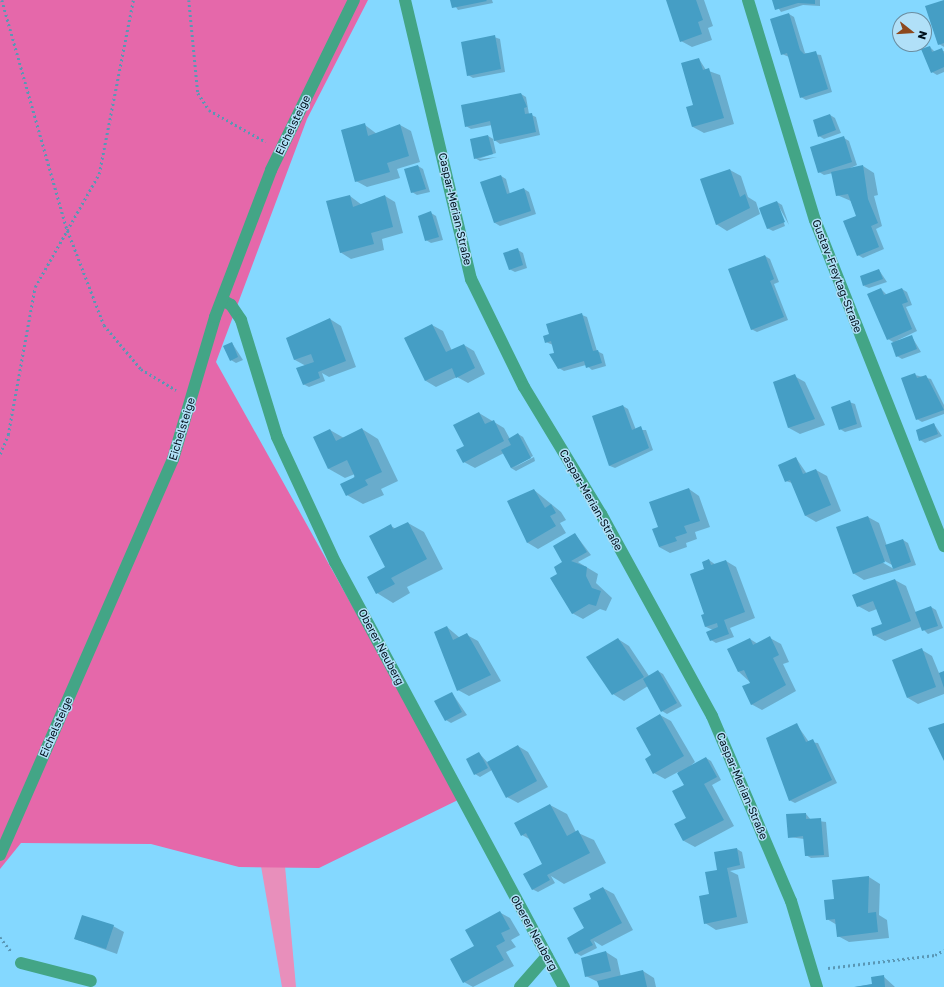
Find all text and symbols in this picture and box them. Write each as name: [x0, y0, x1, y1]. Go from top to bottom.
north arrow: [892, 12, 932, 52]
text: N: [916, 29, 930, 41]
street label: Eichelsteige: [273, 93, 313, 157]
street label: Caspar-Merian-Straße: [436, 152, 474, 266]
street label: Gustav-Freytag-Straße: [809, 218, 865, 334]
street label: Eichelsteige: [166, 396, 198, 462]
street label: Caspar-Merian-Straße: [557, 447, 625, 553]
street label: Oberer Neuberg: [355, 607, 407, 687]
street label: Eichelsteige: [37, 695, 75, 759]
street label: Caspar-Merian-Straße: [713, 731, 771, 841]
street label: Oberer Neuberg: [508, 893, 560, 973]

